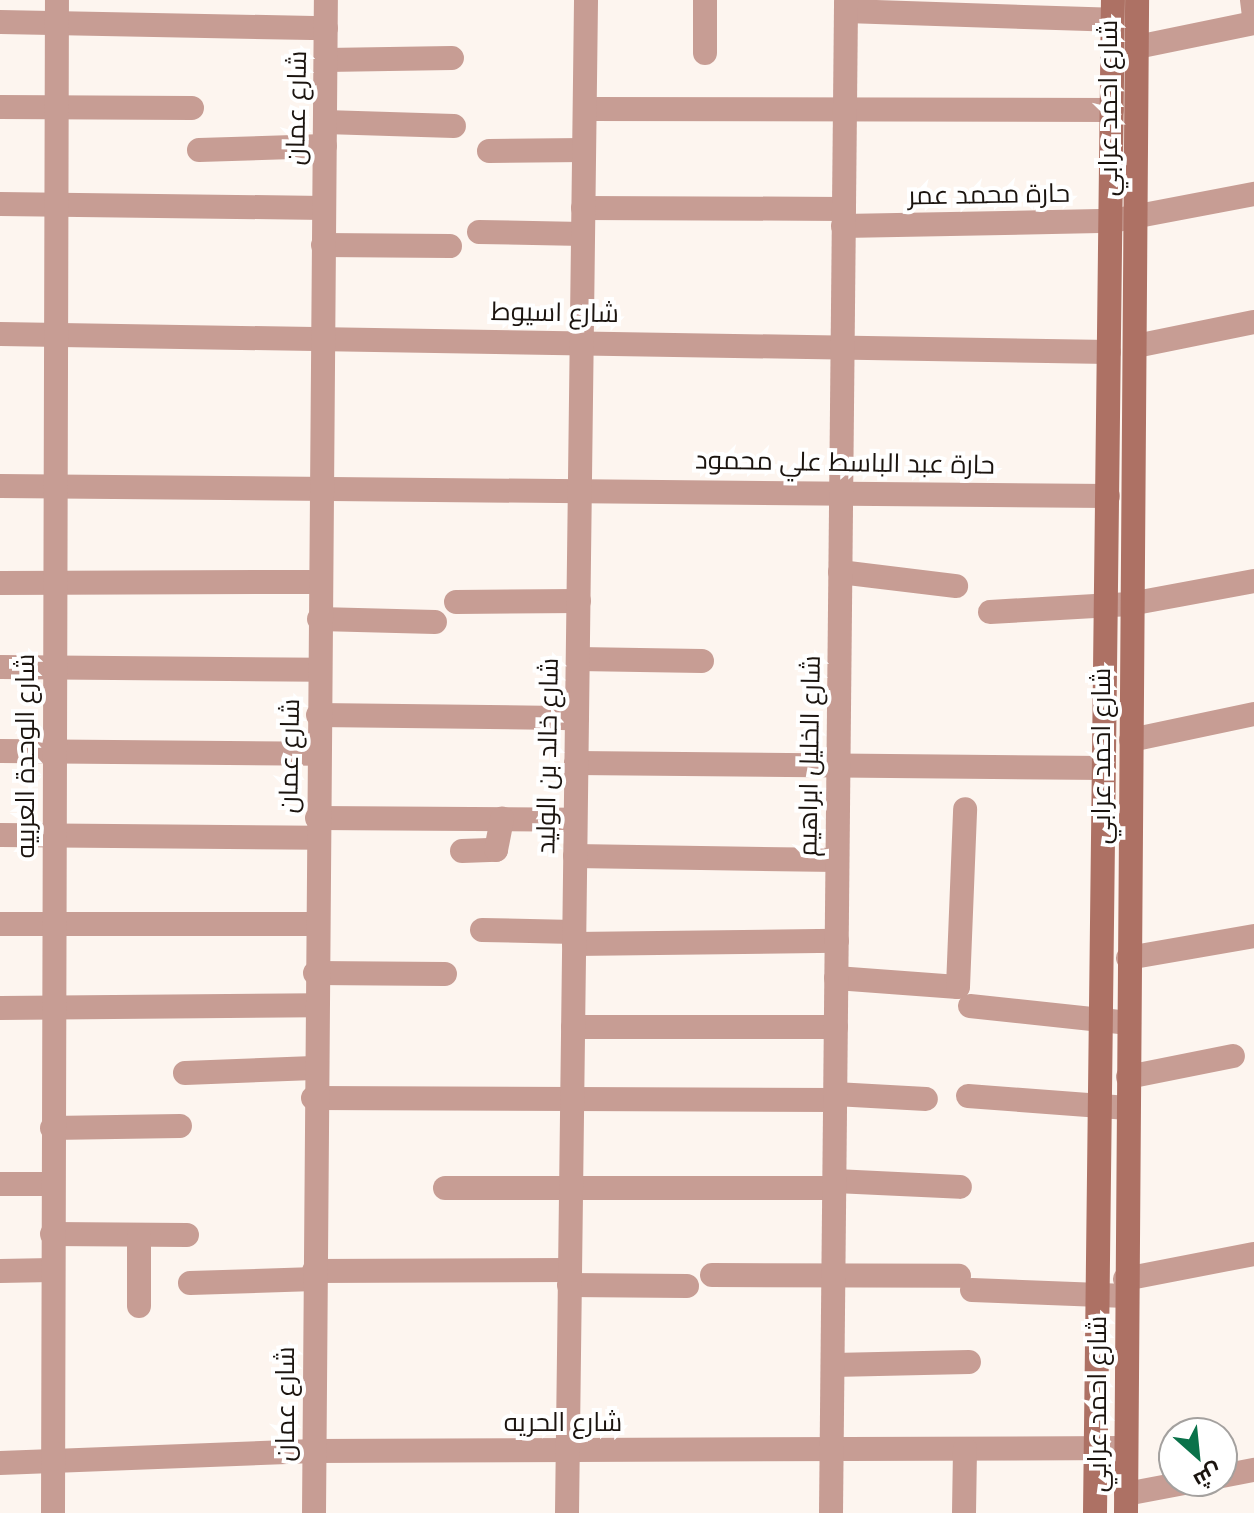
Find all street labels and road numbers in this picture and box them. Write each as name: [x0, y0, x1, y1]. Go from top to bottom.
street label: شارع احمد عرابي: [1093, 20, 1125, 196]
street label: شارع عمان: [280, 50, 314, 166]
street label: حارة محمد عمر: [908, 178, 1070, 212]
street label: شارع اسيوط: [491, 296, 619, 330]
street label: حارة عبد الباسط علي محمود: [695, 445, 995, 481]
street label: شارع الوحدة العربيه: [10, 654, 42, 858]
street label: شارع الخليل ابراهيم: [793, 655, 827, 857]
street label: شارع خالد بن الوليد: [531, 658, 565, 854]
street label: شارع احمد عرابي: [1086, 668, 1118, 844]
street label: شارع عمان: [273, 698, 307, 814]
street label: شارع احمد عرابي: [1082, 1316, 1114, 1492]
street label: شارع عمان: [270, 1347, 302, 1461]
street label: شارع الحريه: [504, 1407, 622, 1439]

